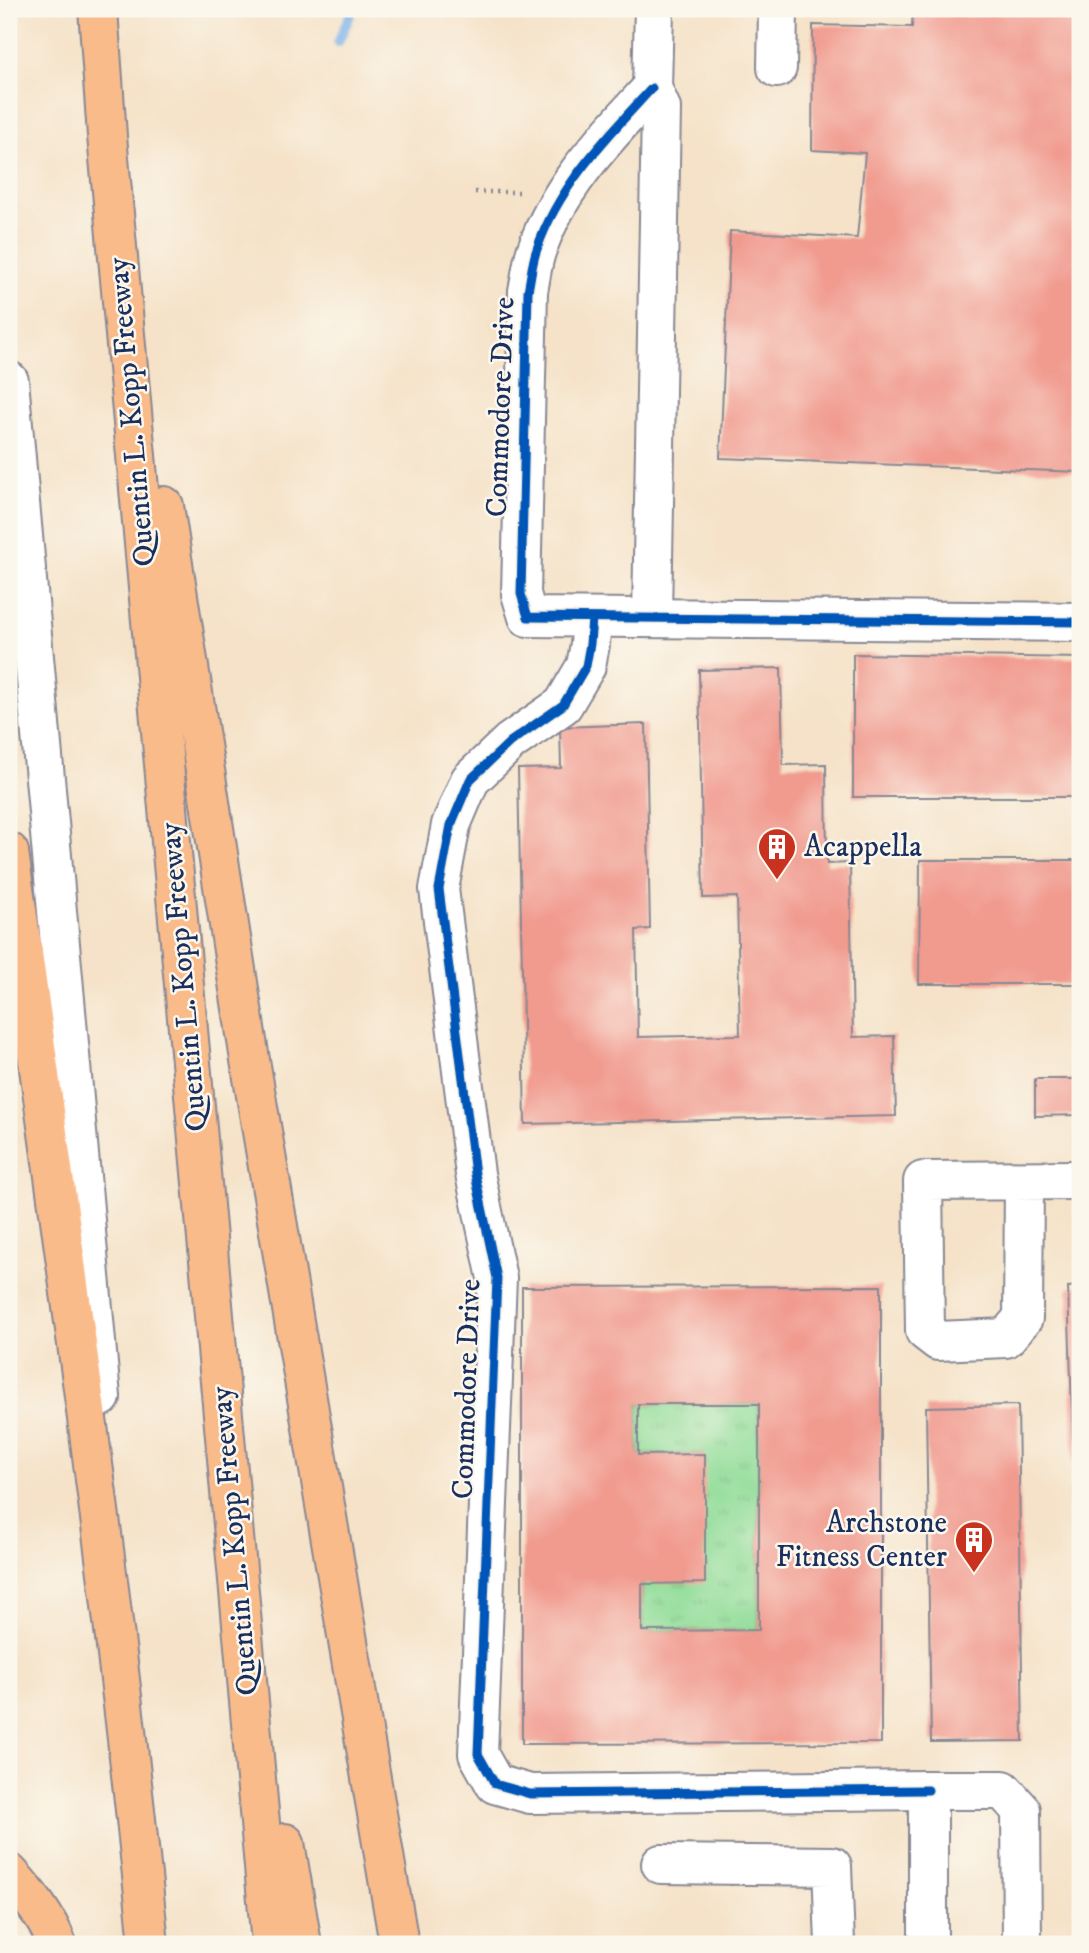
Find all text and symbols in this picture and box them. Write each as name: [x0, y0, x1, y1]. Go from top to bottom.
street label: Quentin L. Kopp Freeway: [100, 255, 164, 568]
street label: Commodore Drive: [479, 296, 523, 518]
street label: Quentin L. Kopp Freeway: [152, 820, 216, 1133]
building icon: Acappella: [756, 826, 798, 881]
place label: Acappella: [804, 829, 922, 866]
street label: Commodore Drive: [445, 1278, 489, 1500]
street label: Quentin L. Kopp Freeway: [203, 1384, 267, 1697]
place label: Archstone Fitness Center: [776, 1505, 947, 1576]
building icon: Archstone Fitness Center: [953, 1519, 995, 1574]

